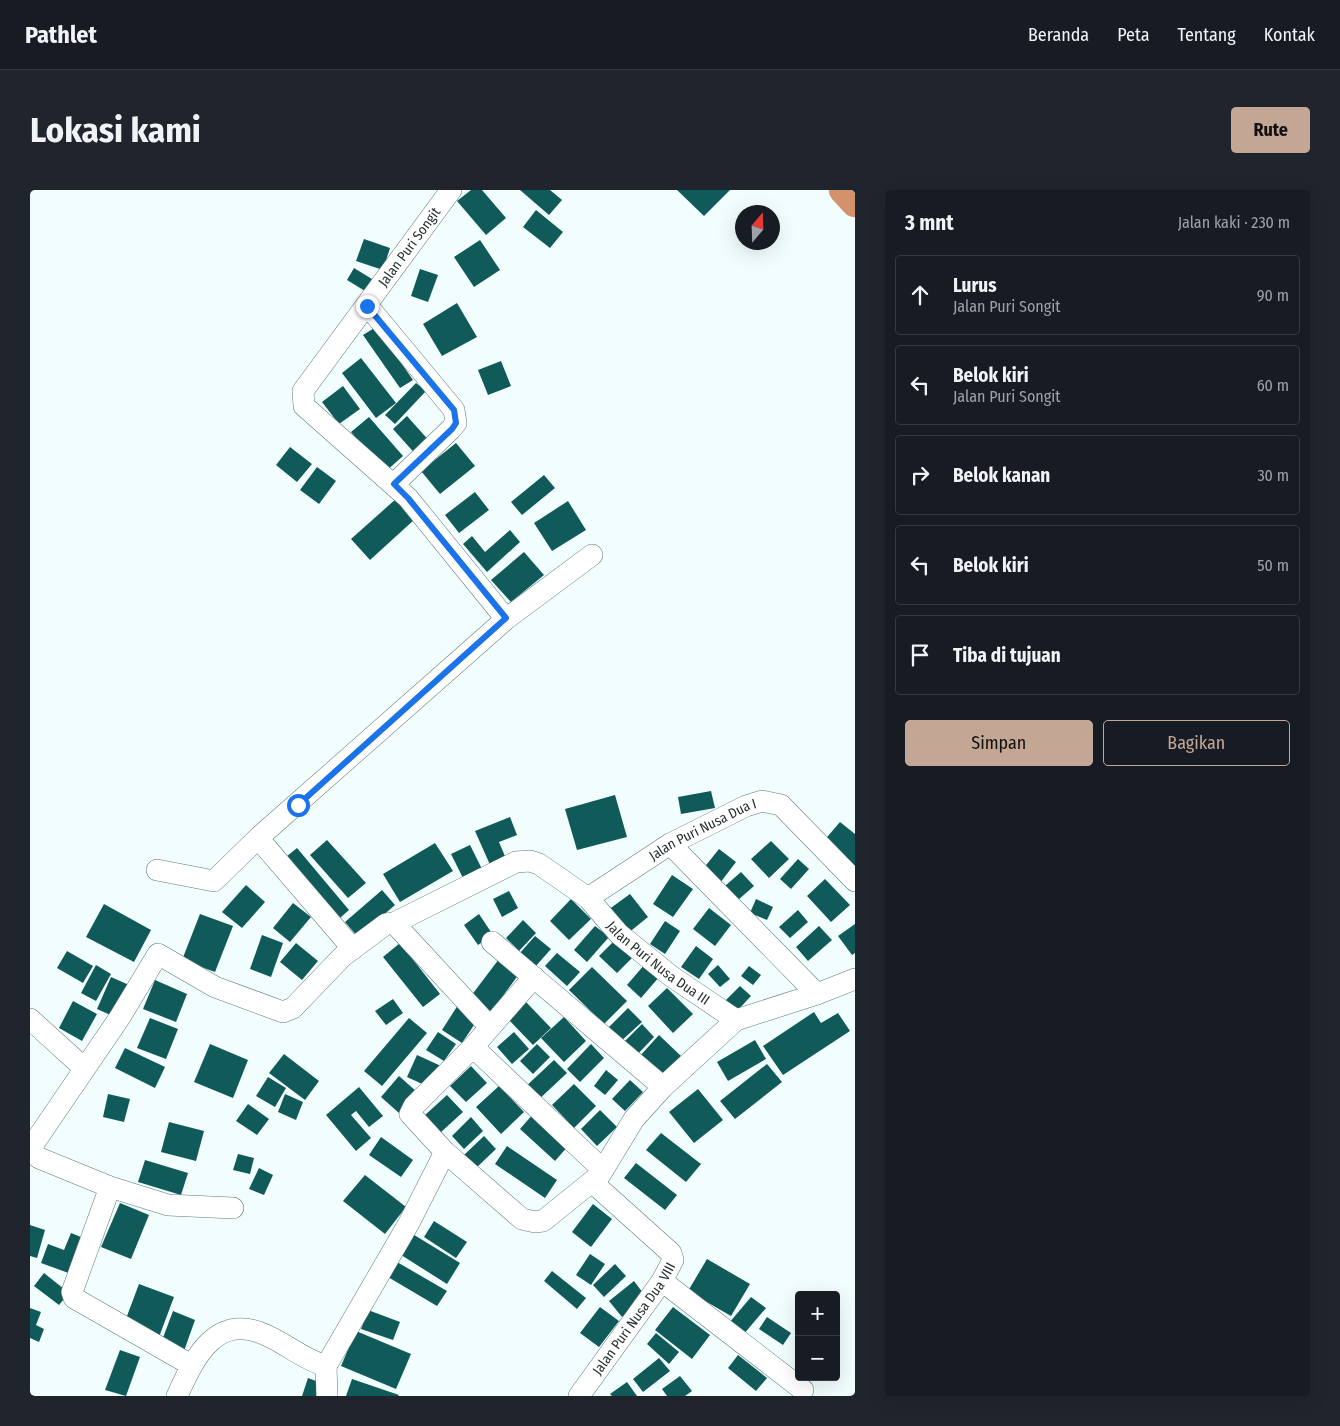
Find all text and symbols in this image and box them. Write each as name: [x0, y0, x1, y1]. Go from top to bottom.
text: Pathlet: [25, 21, 97, 49]
text: Beranda: [1028, 24, 1089, 46]
text: Peta: [1117, 24, 1150, 46]
text: Tentang: [1178, 24, 1236, 46]
text: Kontak: [1264, 24, 1315, 46]
button: Rute: [1231, 107, 1310, 153]
text: Lokasi kami: [30, 109, 201, 151]
street label: Jalan Puri Songit: [374, 204, 444, 290]
north arrow: [735, 205, 780, 250]
text: 3 mnt: [905, 210, 954, 236]
text: Jalan kaki · 230 m: [1178, 213, 1290, 232]
text: Lurus: [953, 274, 997, 297]
icon: ahead: [906, 281, 934, 309]
text: 90 m: [1257, 286, 1289, 305]
route end: [356, 295, 379, 318]
text: Jalan Puri Songit: [953, 297, 1061, 316]
text: Belok kiri: [953, 364, 1029, 387]
icon: left: [906, 371, 934, 399]
text: 60 m: [1257, 376, 1289, 395]
text: Jalan Puri Songit: [953, 387, 1061, 406]
icon: right: [906, 461, 934, 489]
text: Belok kanan: [953, 464, 1050, 487]
text: 30 m: [1257, 466, 1289, 485]
icon: left: [906, 551, 934, 579]
text: Belok kiri: [953, 554, 1029, 577]
text: 50 m: [1257, 556, 1289, 575]
icon: arrive: [906, 641, 934, 669]
text: Tiba di tujuan: [953, 644, 1061, 667]
button: Simpan: [905, 720, 1093, 766]
button: Bagikan: [1103, 720, 1290, 766]
route start: [287, 794, 310, 817]
street label: Jalan Puri Nusa Dua I: [646, 795, 758, 864]
street label: Jalan Puri Nusa Dua III: [603, 917, 713, 1008]
street label: Jalan Puri Nusa Dua VIII: [589, 1259, 679, 1378]
map controls: [795, 1291, 840, 1381]
button: +: [795, 1291, 840, 1336]
button: −: [795, 1336, 840, 1381]

